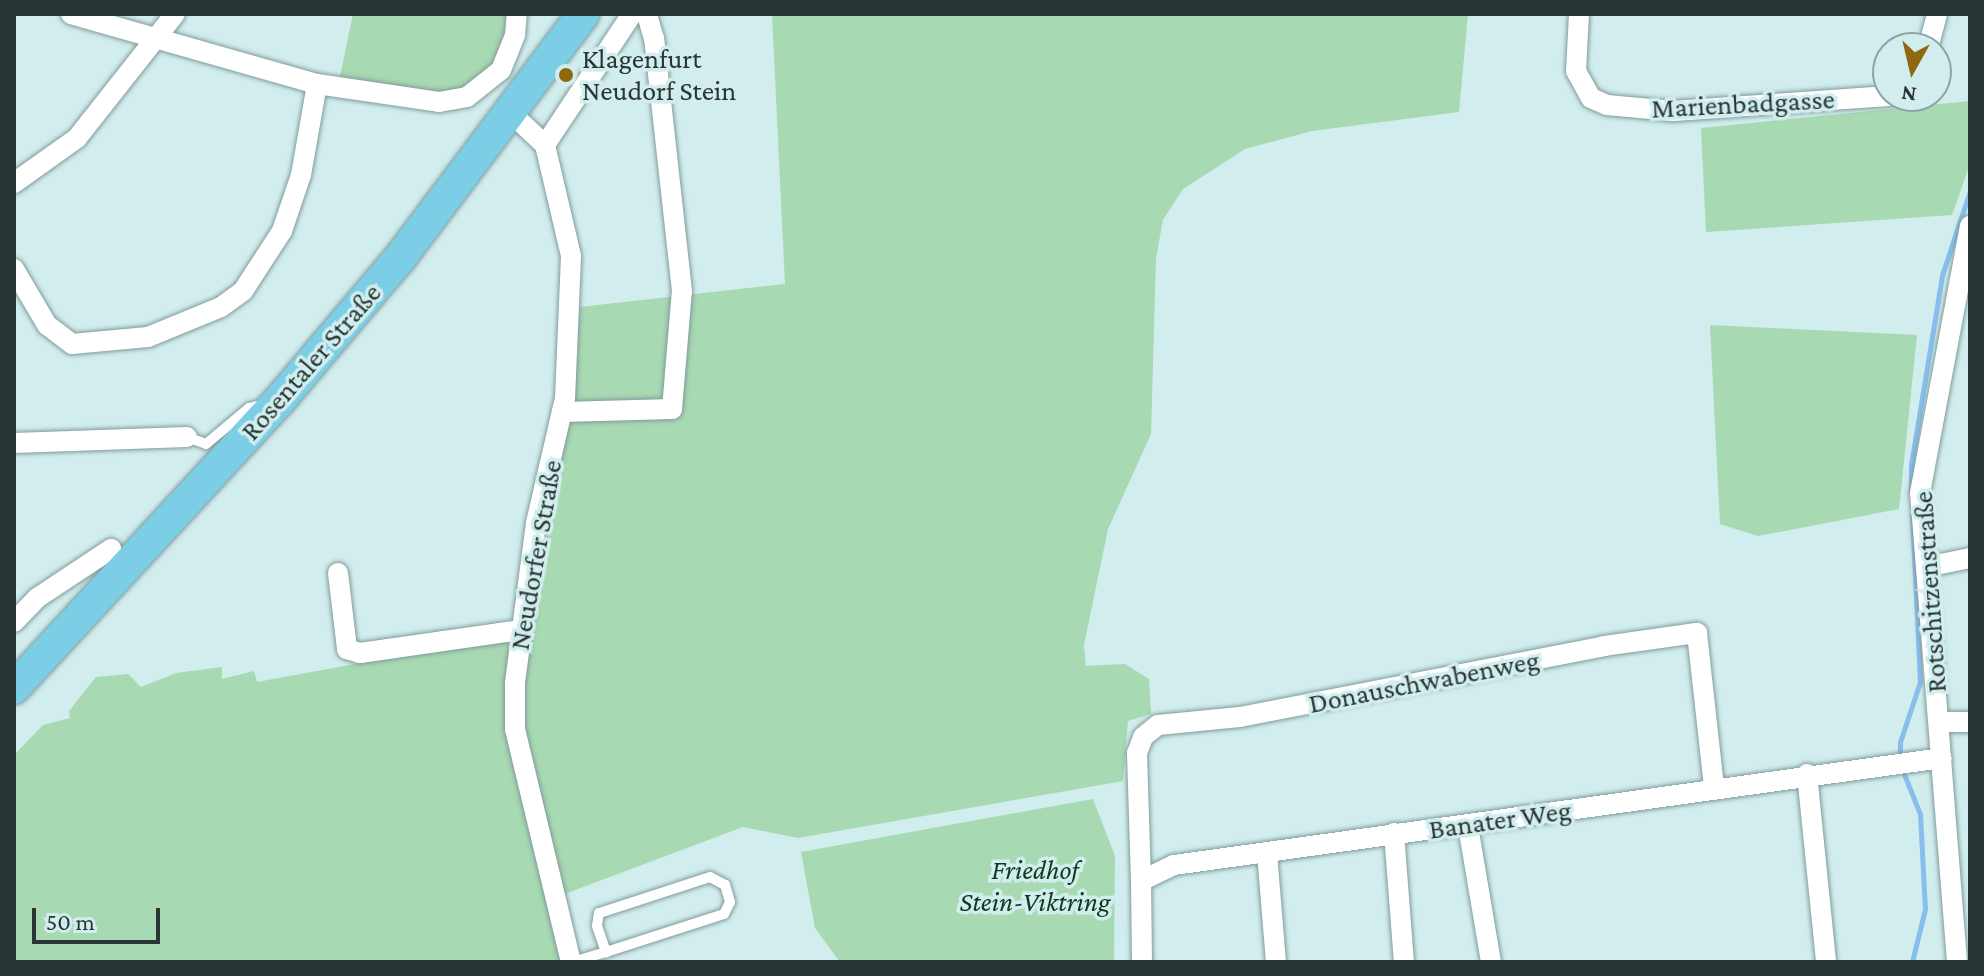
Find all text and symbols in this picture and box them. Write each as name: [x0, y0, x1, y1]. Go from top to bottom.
north arrow: [1872, 32, 1952, 112]
place label: Klagenfurt Neudorf Stein: [582, 42, 736, 108]
marker: Klagenfurt Neudorf Stein: [557, 66, 575, 84]
text: N: [1900, 81, 1918, 108]
street label: Marienbadgasse: [1650, 82, 1836, 126]
street label: Rosentaler Straße: [234, 277, 388, 447]
street label: Neudorfer Straße: [503, 457, 569, 653]
street label: Rotschitzenstraße: [1906, 490, 1954, 694]
street label: Donauschwabenweg: [1306, 643, 1542, 721]
street label: Banater Weg: [1427, 793, 1573, 847]
park label: Friedhof Stein-Viktring: [960, 853, 1110, 919]
scale bar: [36, 892, 164, 942]
text: 50 m: [46, 908, 95, 935]

